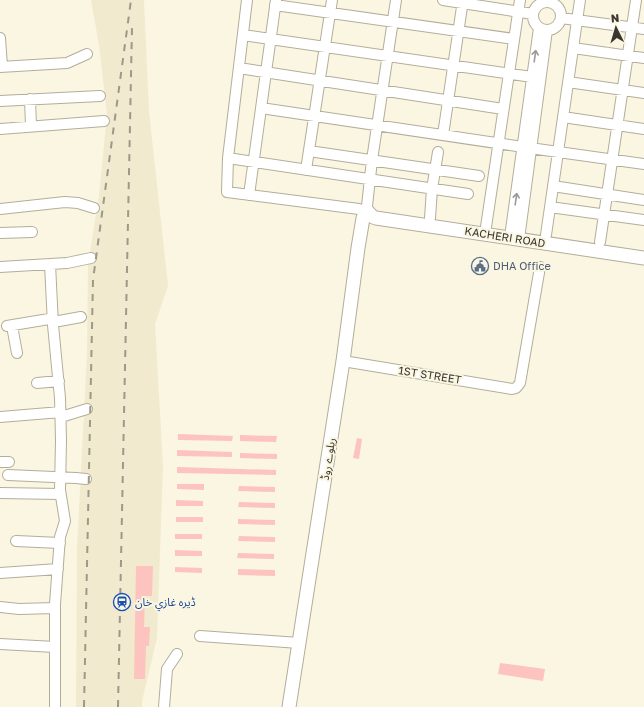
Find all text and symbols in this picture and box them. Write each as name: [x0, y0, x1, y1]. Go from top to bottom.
north arrow: [596, 8, 636, 48]
text: N: [610, 11, 620, 24]
one-way arrow: [531, 50, 539, 63]
one-way arrow: [512, 193, 519, 206]
street label: KACHERI ROAD: [464, 224, 547, 249]
public building icon: DHA Office: [470, 256, 490, 276]
place label: DHA Office: [493, 259, 551, 272]
street label: 1ST STREET: [398, 363, 463, 386]
street label: ریلوے روڈ: [318, 437, 338, 481]
station icon: ڈيره غازي خان: [112, 592, 132, 612]
place label: ڈيره غازي خان: [135, 595, 196, 612]

